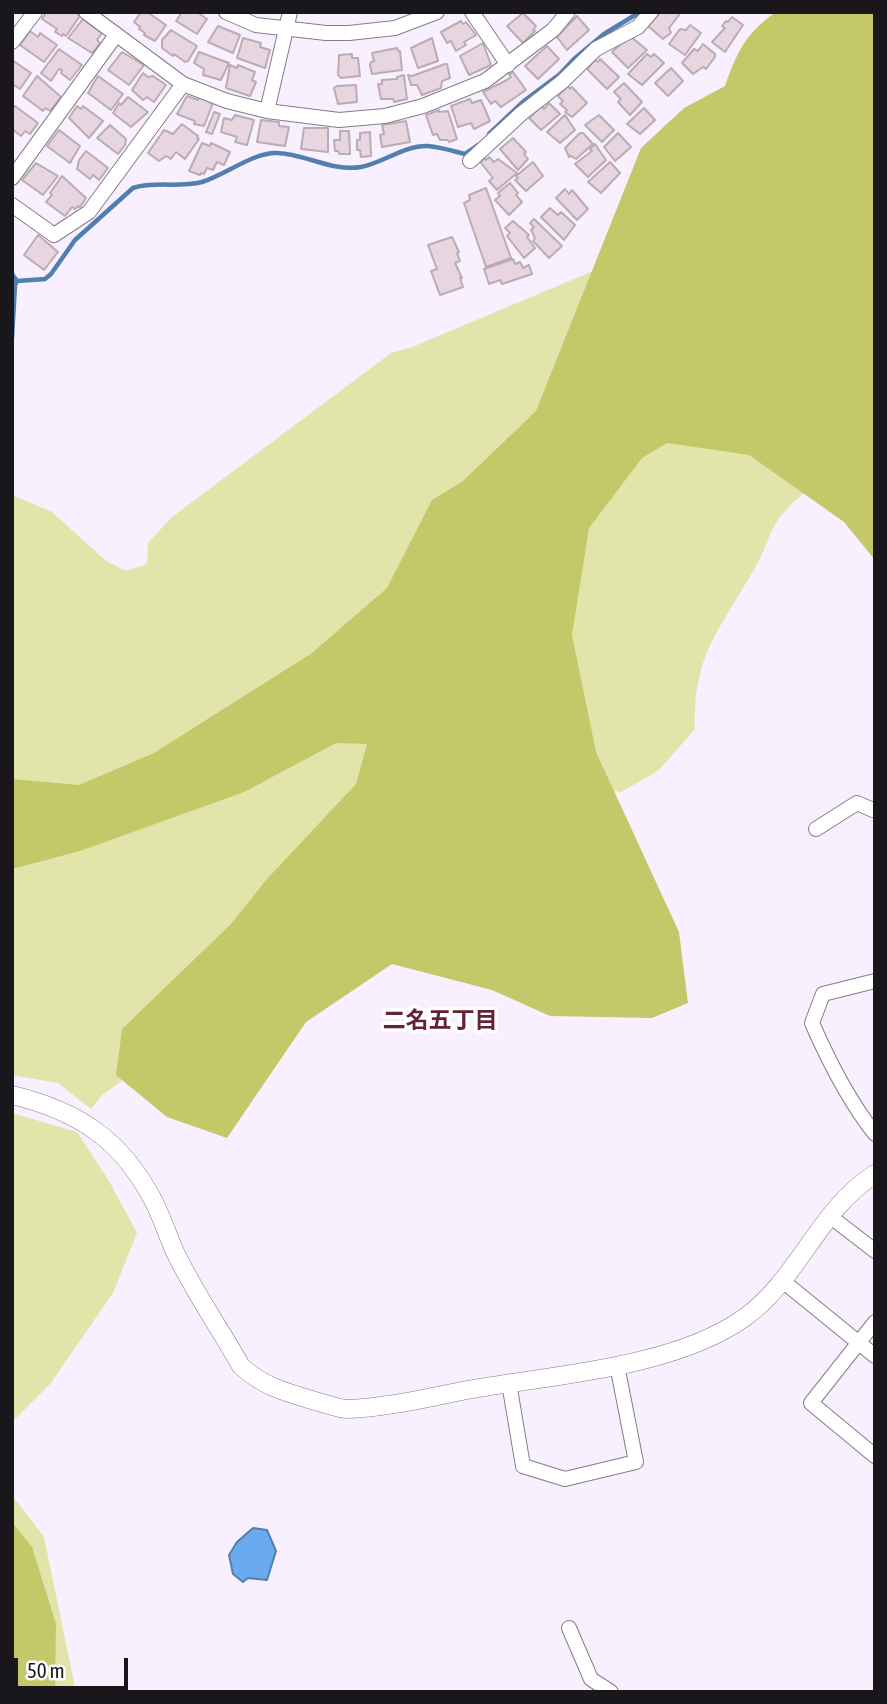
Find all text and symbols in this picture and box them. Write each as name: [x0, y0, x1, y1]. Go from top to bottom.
district label: 二名五丁目: [383, 1007, 497, 1035]
scale bar: [18, 1644, 131, 1688]
text: 50 m: [27, 1658, 65, 1682]

